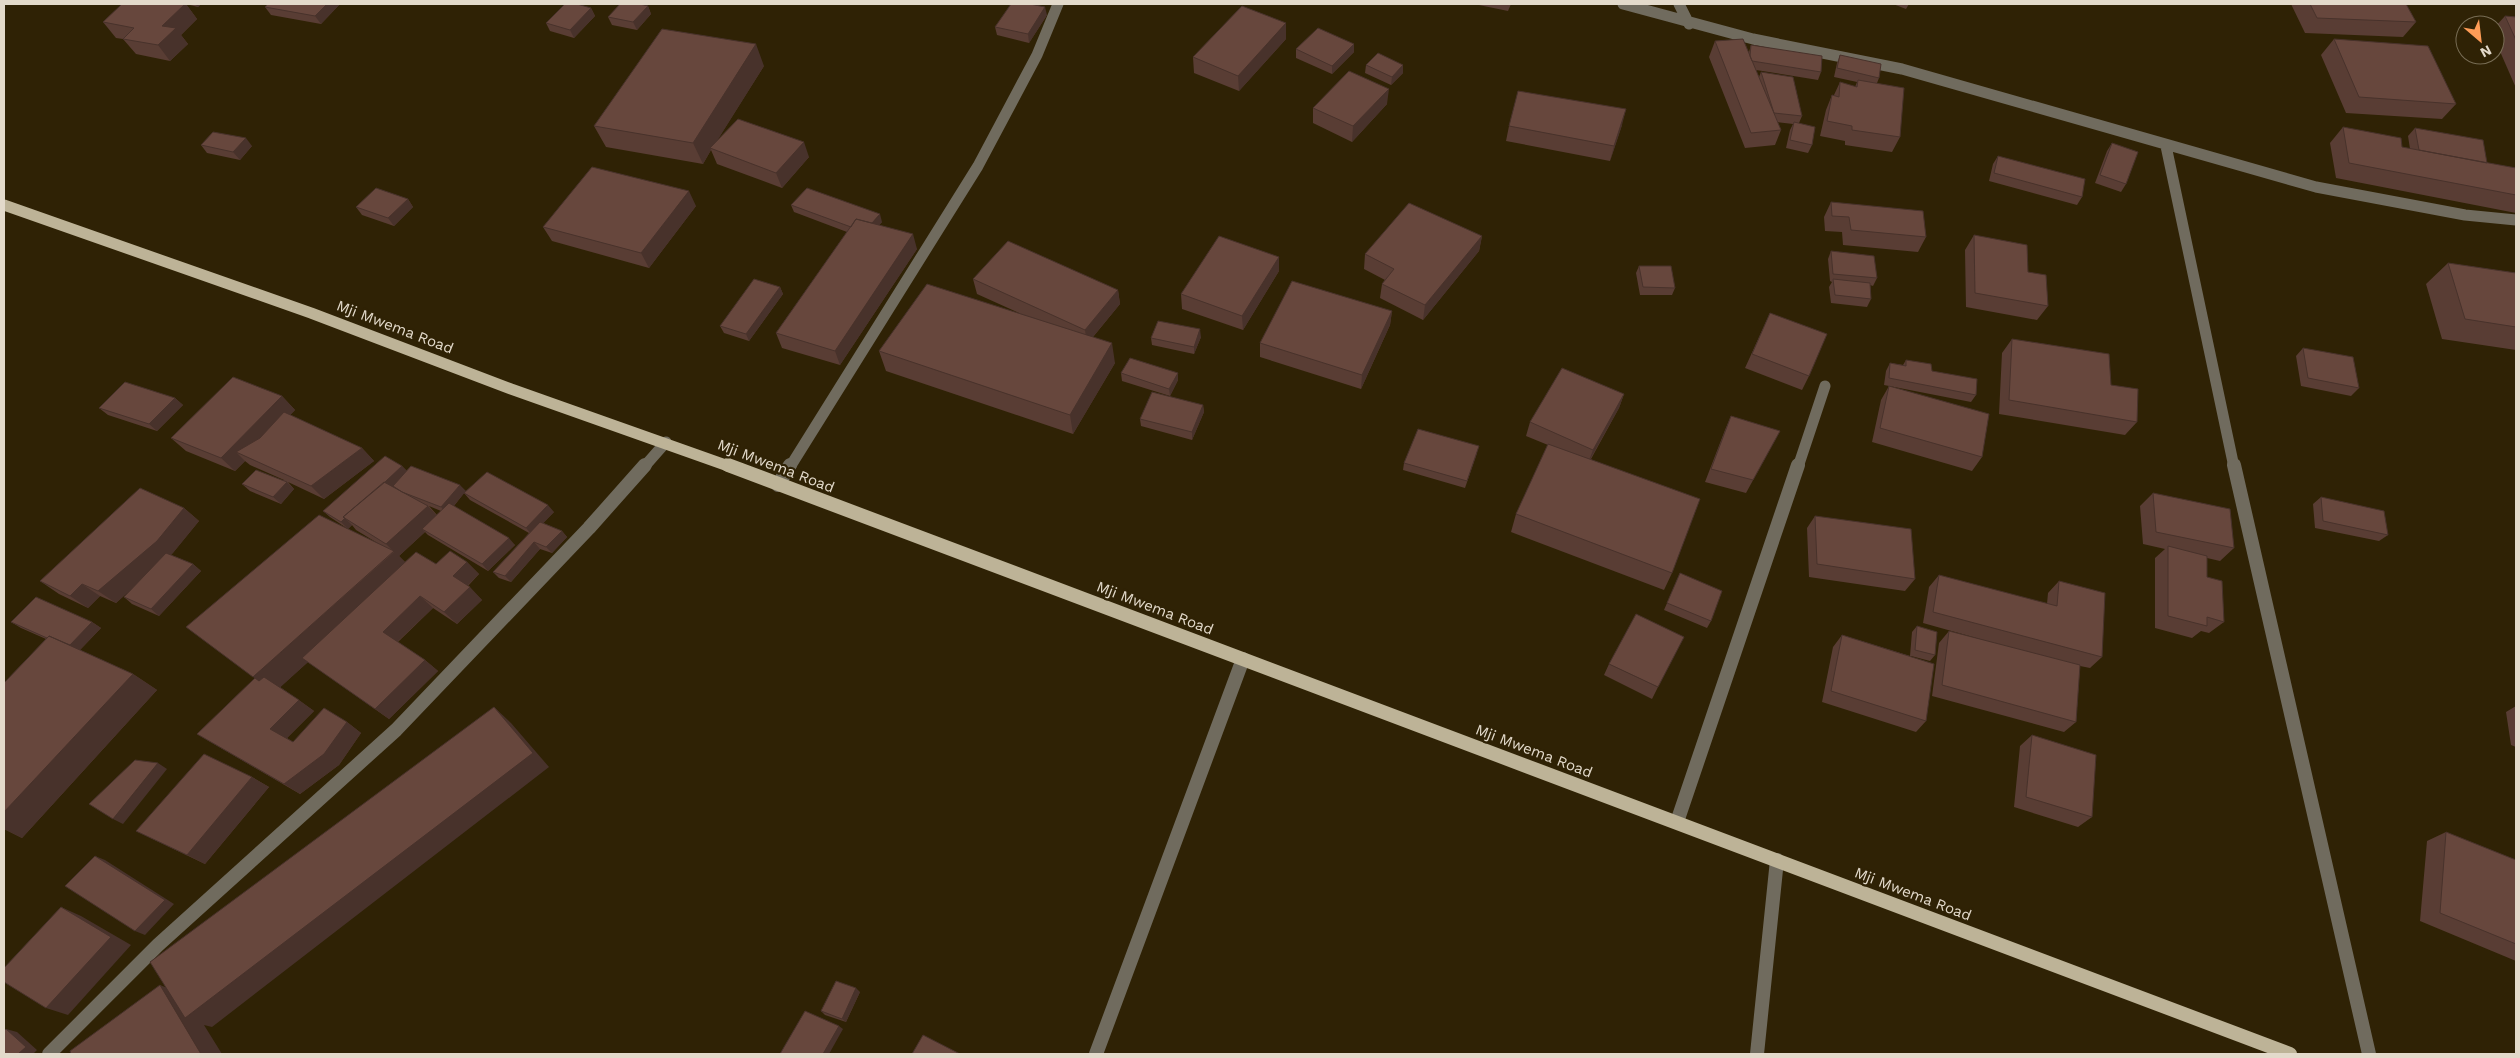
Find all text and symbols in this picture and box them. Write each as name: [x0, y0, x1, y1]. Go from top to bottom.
north arrow: [2455, 15, 2505, 65]
text: N: [2478, 42, 2494, 61]
street label: Mji Mwema Road: [334, 296, 456, 358]
street label: Mji Mwema Road: [715, 435, 837, 497]
street label: Mji Mwema Road: [1094, 577, 1216, 639]
street label: Mji Mwema Road: [1473, 720, 1595, 782]
street label: Mji Mwema Road: [1852, 863, 1974, 925]

